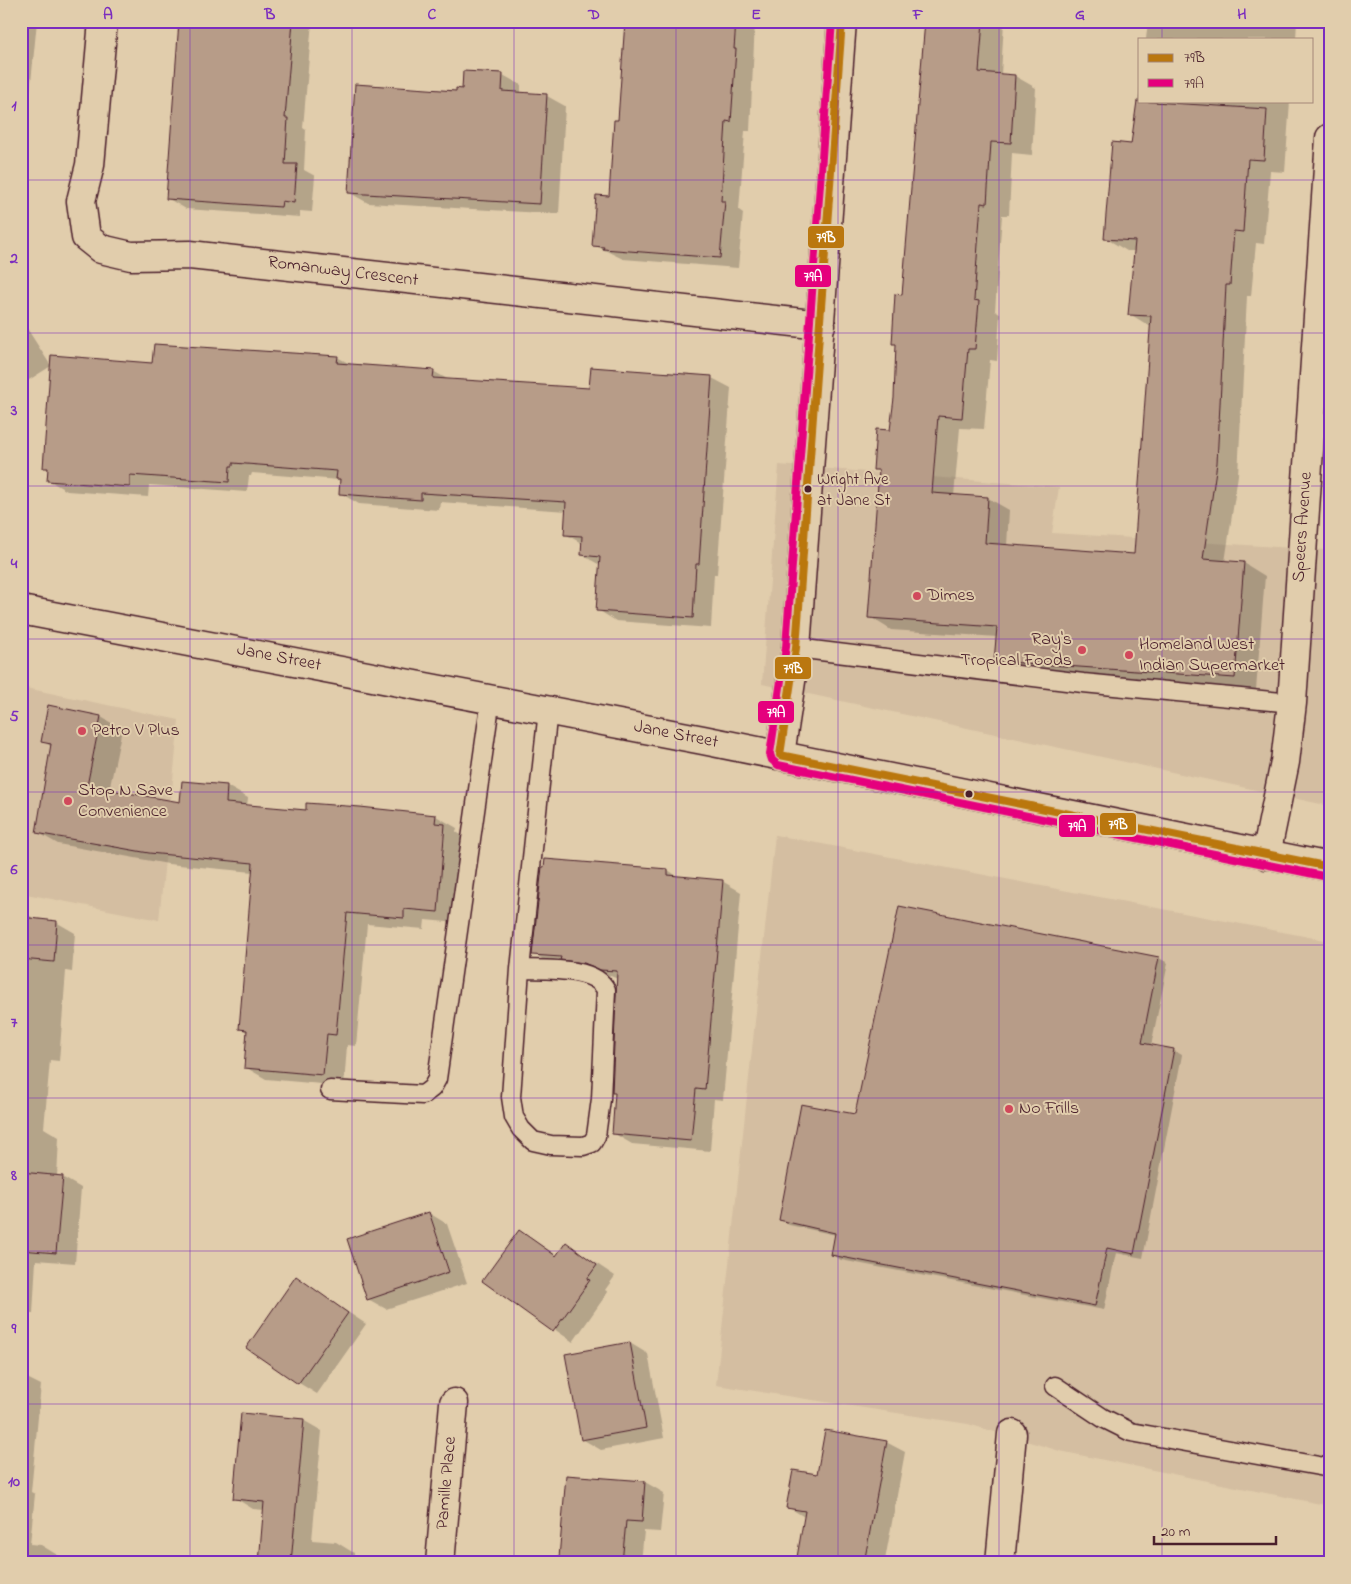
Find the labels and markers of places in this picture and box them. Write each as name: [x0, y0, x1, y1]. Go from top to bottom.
place label: Wright Ave at Jane St: [817, 467, 891, 513]
marker: Wright Ave at Jane St: [803, 484, 813, 494]
place label: Dimes: [926, 583, 975, 609]
marker: Dimes: [911, 590, 923, 602]
place label: Ray's Tropical Foods: [960, 627, 1072, 674]
place label: Homeland West Indian Supermarket: [1139, 632, 1285, 679]
marker: Ray's Tropical Foods: [1076, 644, 1088, 656]
marker: Homeland West Indian Supermarket: [1123, 649, 1135, 661]
place label: Petro V Plus: [92, 718, 180, 744]
marker: Petro V Plus: [76, 725, 88, 737]
place label: Stop N Save Convenience: [78, 778, 174, 825]
unlabelled marker: [964, 789, 974, 799]
marker: Stop N Save Convenience: [62, 795, 74, 807]
place label: No Frills: [1019, 1096, 1079, 1122]
marker: No Frills: [1003, 1103, 1015, 1115]

